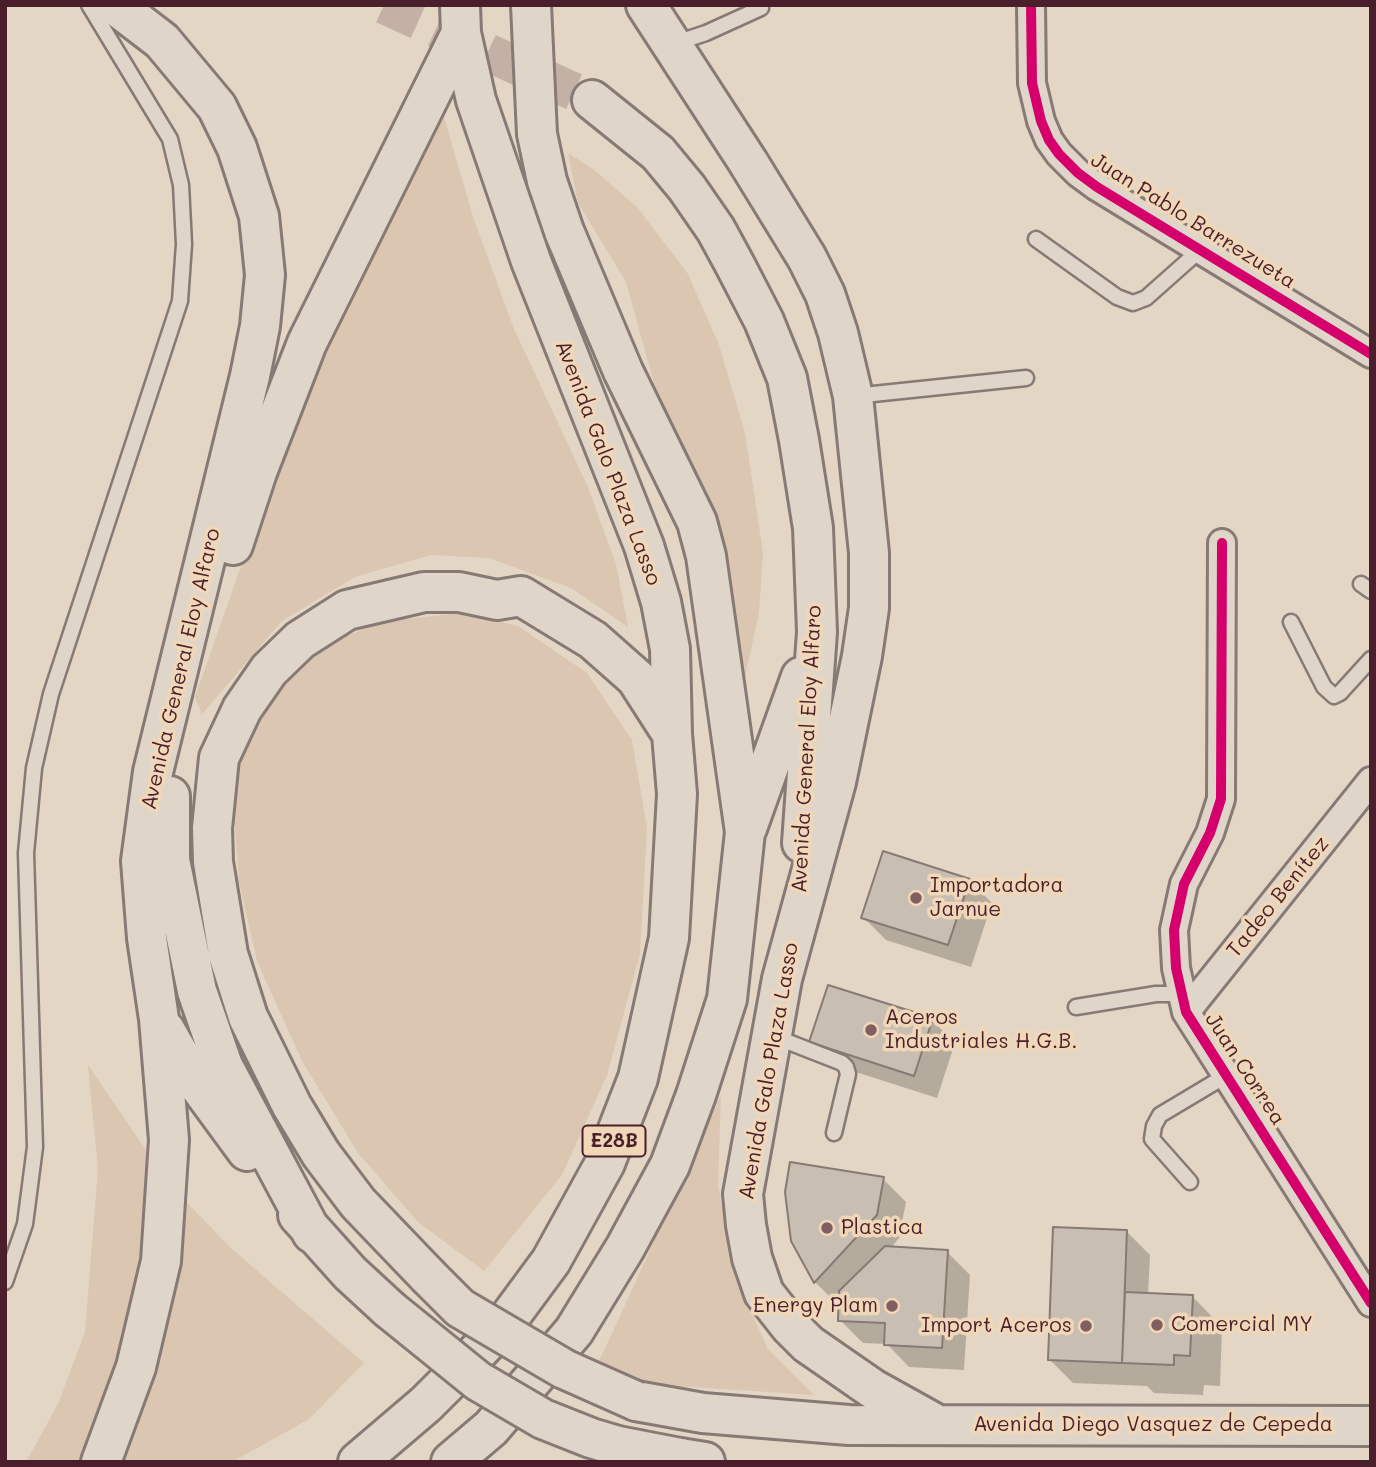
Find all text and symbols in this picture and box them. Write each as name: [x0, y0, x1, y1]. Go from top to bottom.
street label: Juan Pablo Barrezueta: [1086, 148, 1300, 294]
street label: Avenida Galo Plaza Lasso: [550, 337, 666, 589]
street label: Avenida General Eloy Alfaro: [136, 526, 226, 812]
street label: Avenida General Eloy Alfaro: [787, 605, 827, 893]
street label: Tadeo Benítez: [1221, 831, 1335, 963]
place label: Importadora Jarnue: [930, 873, 1064, 923]
marker: Importadora Jarnue: [908, 890, 924, 906]
street label: Avenida Galo Plaza Lasso: [734, 941, 804, 1201]
place label: Aceros Industriales H.G.B.: [885, 1005, 1078, 1055]
street label: Juan Correa: [1199, 1008, 1291, 1130]
marker: Aceros Industriales H.G.B.: [863, 1022, 879, 1038]
road number: E28B: [582, 1126, 646, 1156]
place label: Plastica: [841, 1215, 923, 1241]
marker: Plastica: [819, 1220, 835, 1236]
place label: Energy Plam: [753, 1293, 878, 1319]
marker: Energy Plam: [884, 1298, 900, 1314]
place label: Comercial MY: [1171, 1312, 1313, 1338]
place label: Import Aceros: [921, 1313, 1072, 1339]
marker: Comercial MY: [1149, 1317, 1165, 1333]
marker: Import Aceros: [1078, 1318, 1094, 1334]
street label: Avenida Diego Vasquez de Cepeda: [973, 1412, 1333, 1438]

